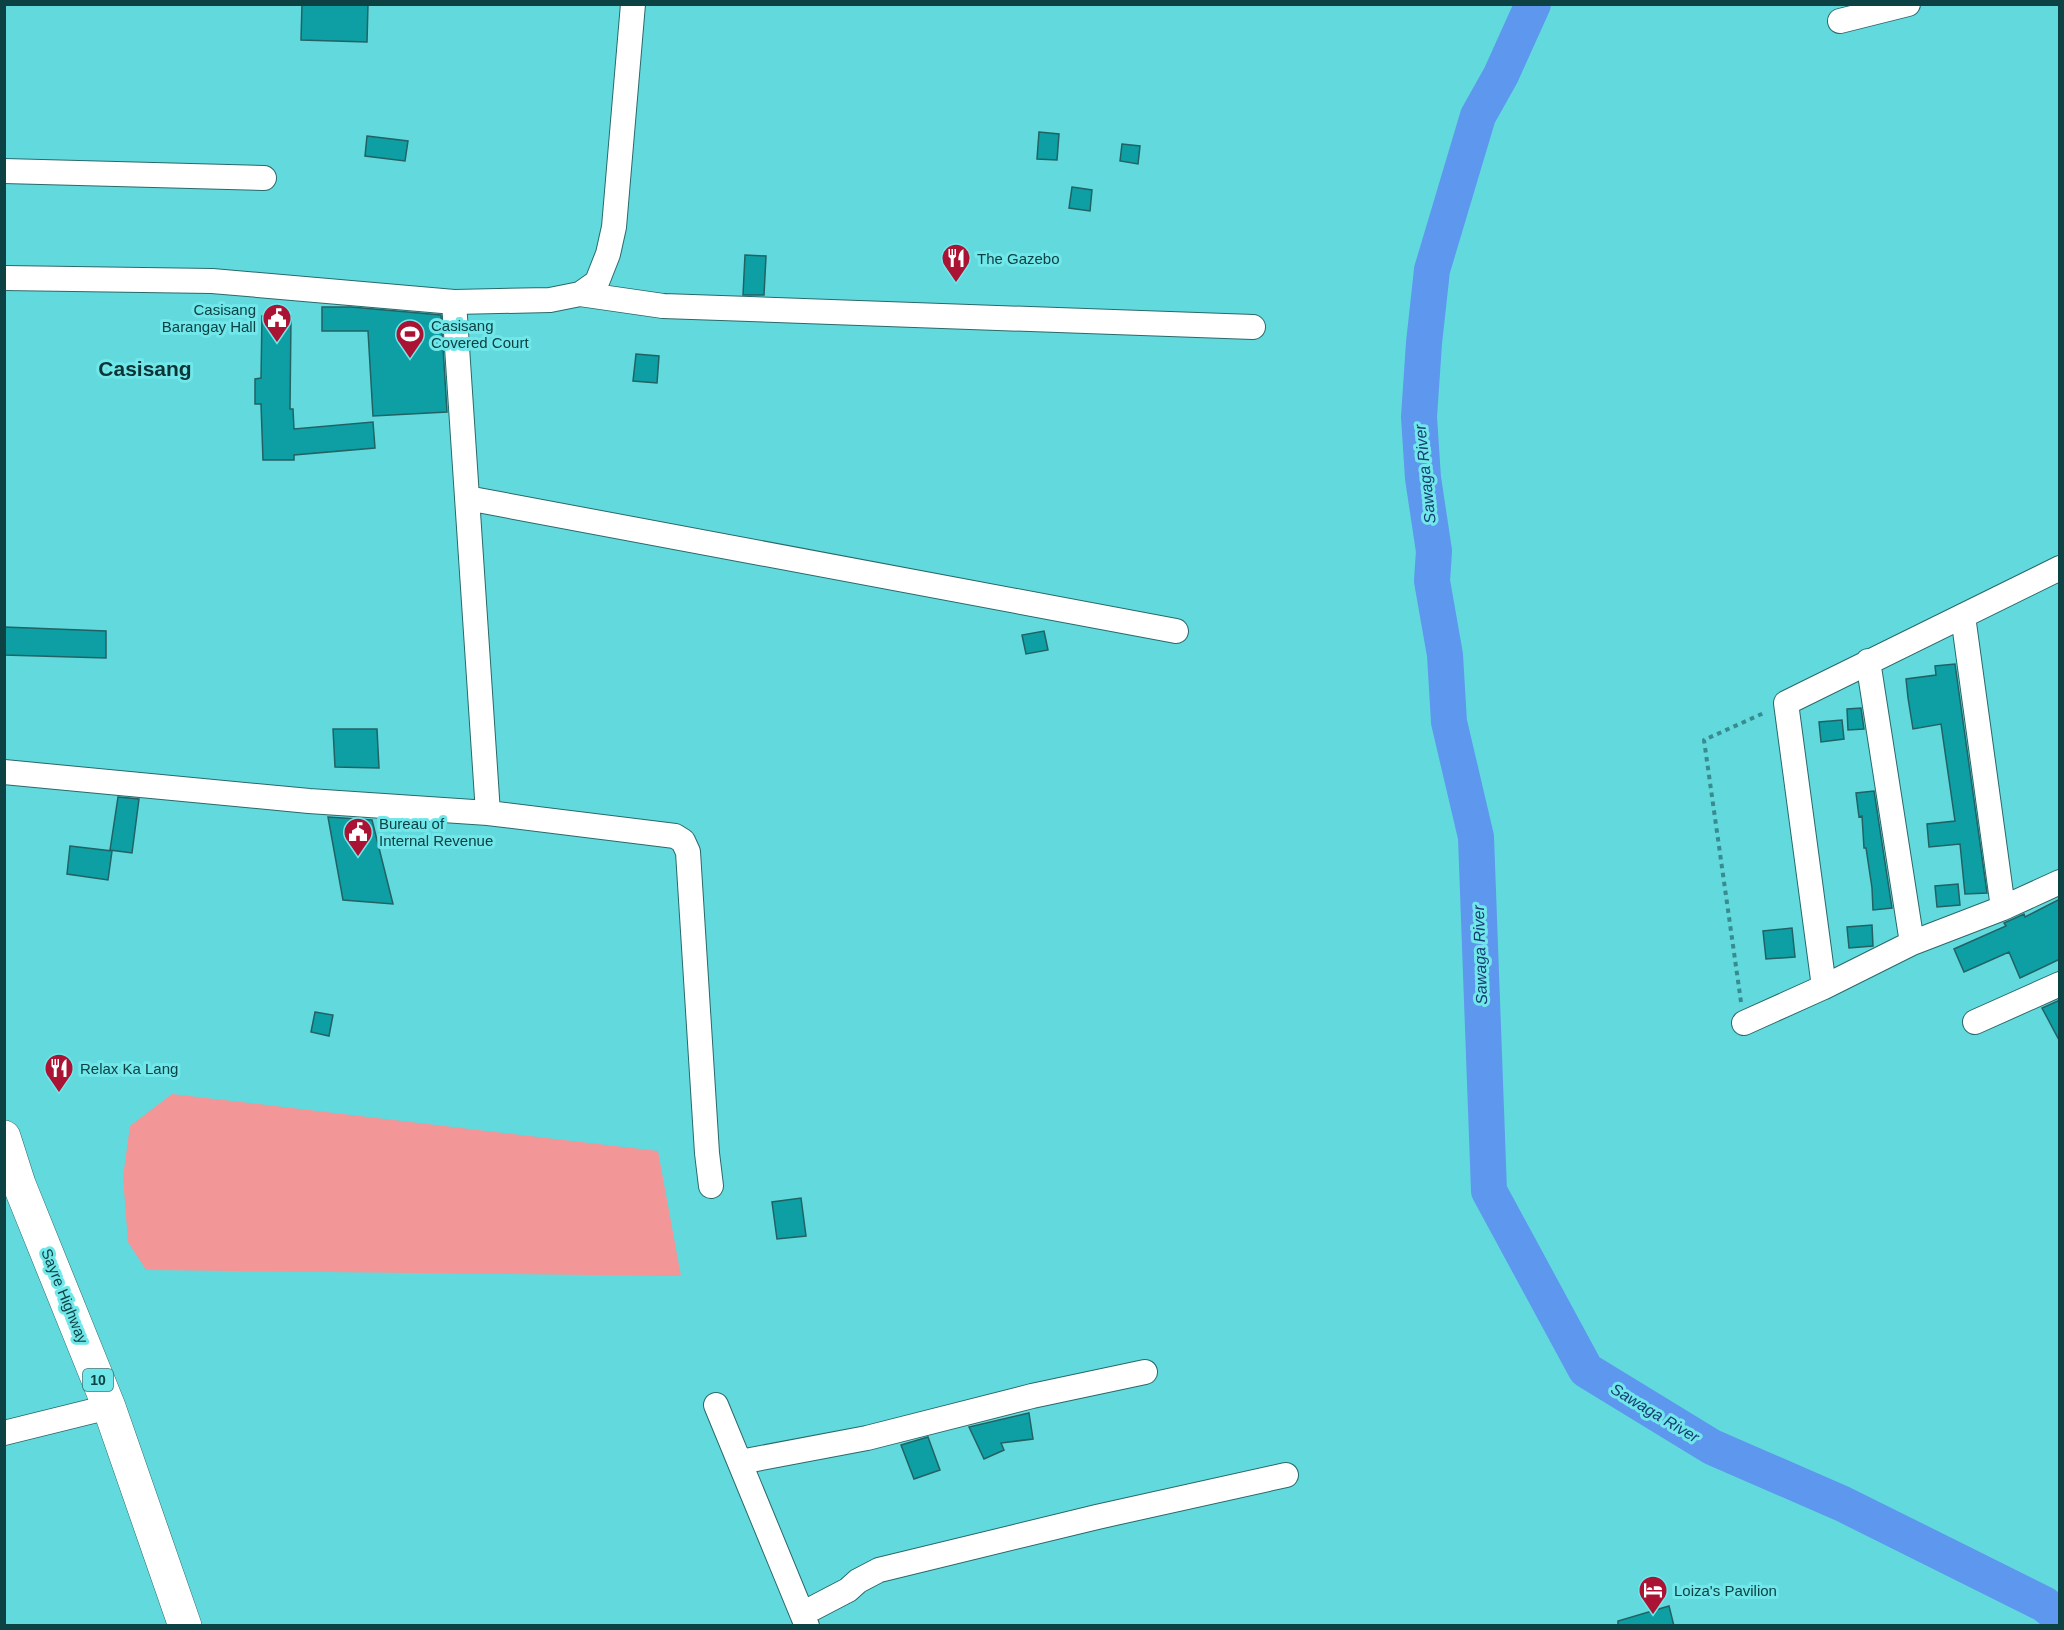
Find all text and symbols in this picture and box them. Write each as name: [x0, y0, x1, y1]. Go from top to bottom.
restaurant icon: The Gazebo: [940, 242, 972, 284]
place label: The Gazebo: [977, 250, 1060, 267]
place label: Casisang Barangay Hall: [162, 301, 256, 335]
public building icon: Casisang Barangay Hall: [261, 302, 293, 344]
place label: Casisang Covered Court: [431, 317, 529, 351]
sports icon: Casisang Covered Court: [394, 318, 426, 360]
district label: Casisang: [98, 357, 192, 380]
water label: Sawaga River: [1411, 423, 1439, 524]
place label: Bureau of Internal Revenue: [379, 815, 493, 849]
public building icon: Bureau of Internal Revenue: [342, 816, 374, 858]
water label: Sawaga River: [1470, 904, 1490, 1005]
restaurant icon: Relax Ka Lang: [43, 1052, 75, 1094]
place label: Relax Ka Lang: [80, 1060, 178, 1077]
street label: Sayre Highway: [38, 1246, 92, 1346]
road number: 10: [83, 1369, 113, 1391]
water label: Sawaga River: [1608, 1380, 1703, 1446]
hotel icon: Loiza's Pavilion: [1637, 1574, 1669, 1616]
place label: Loiza's Pavilion: [1674, 1582, 1777, 1599]

